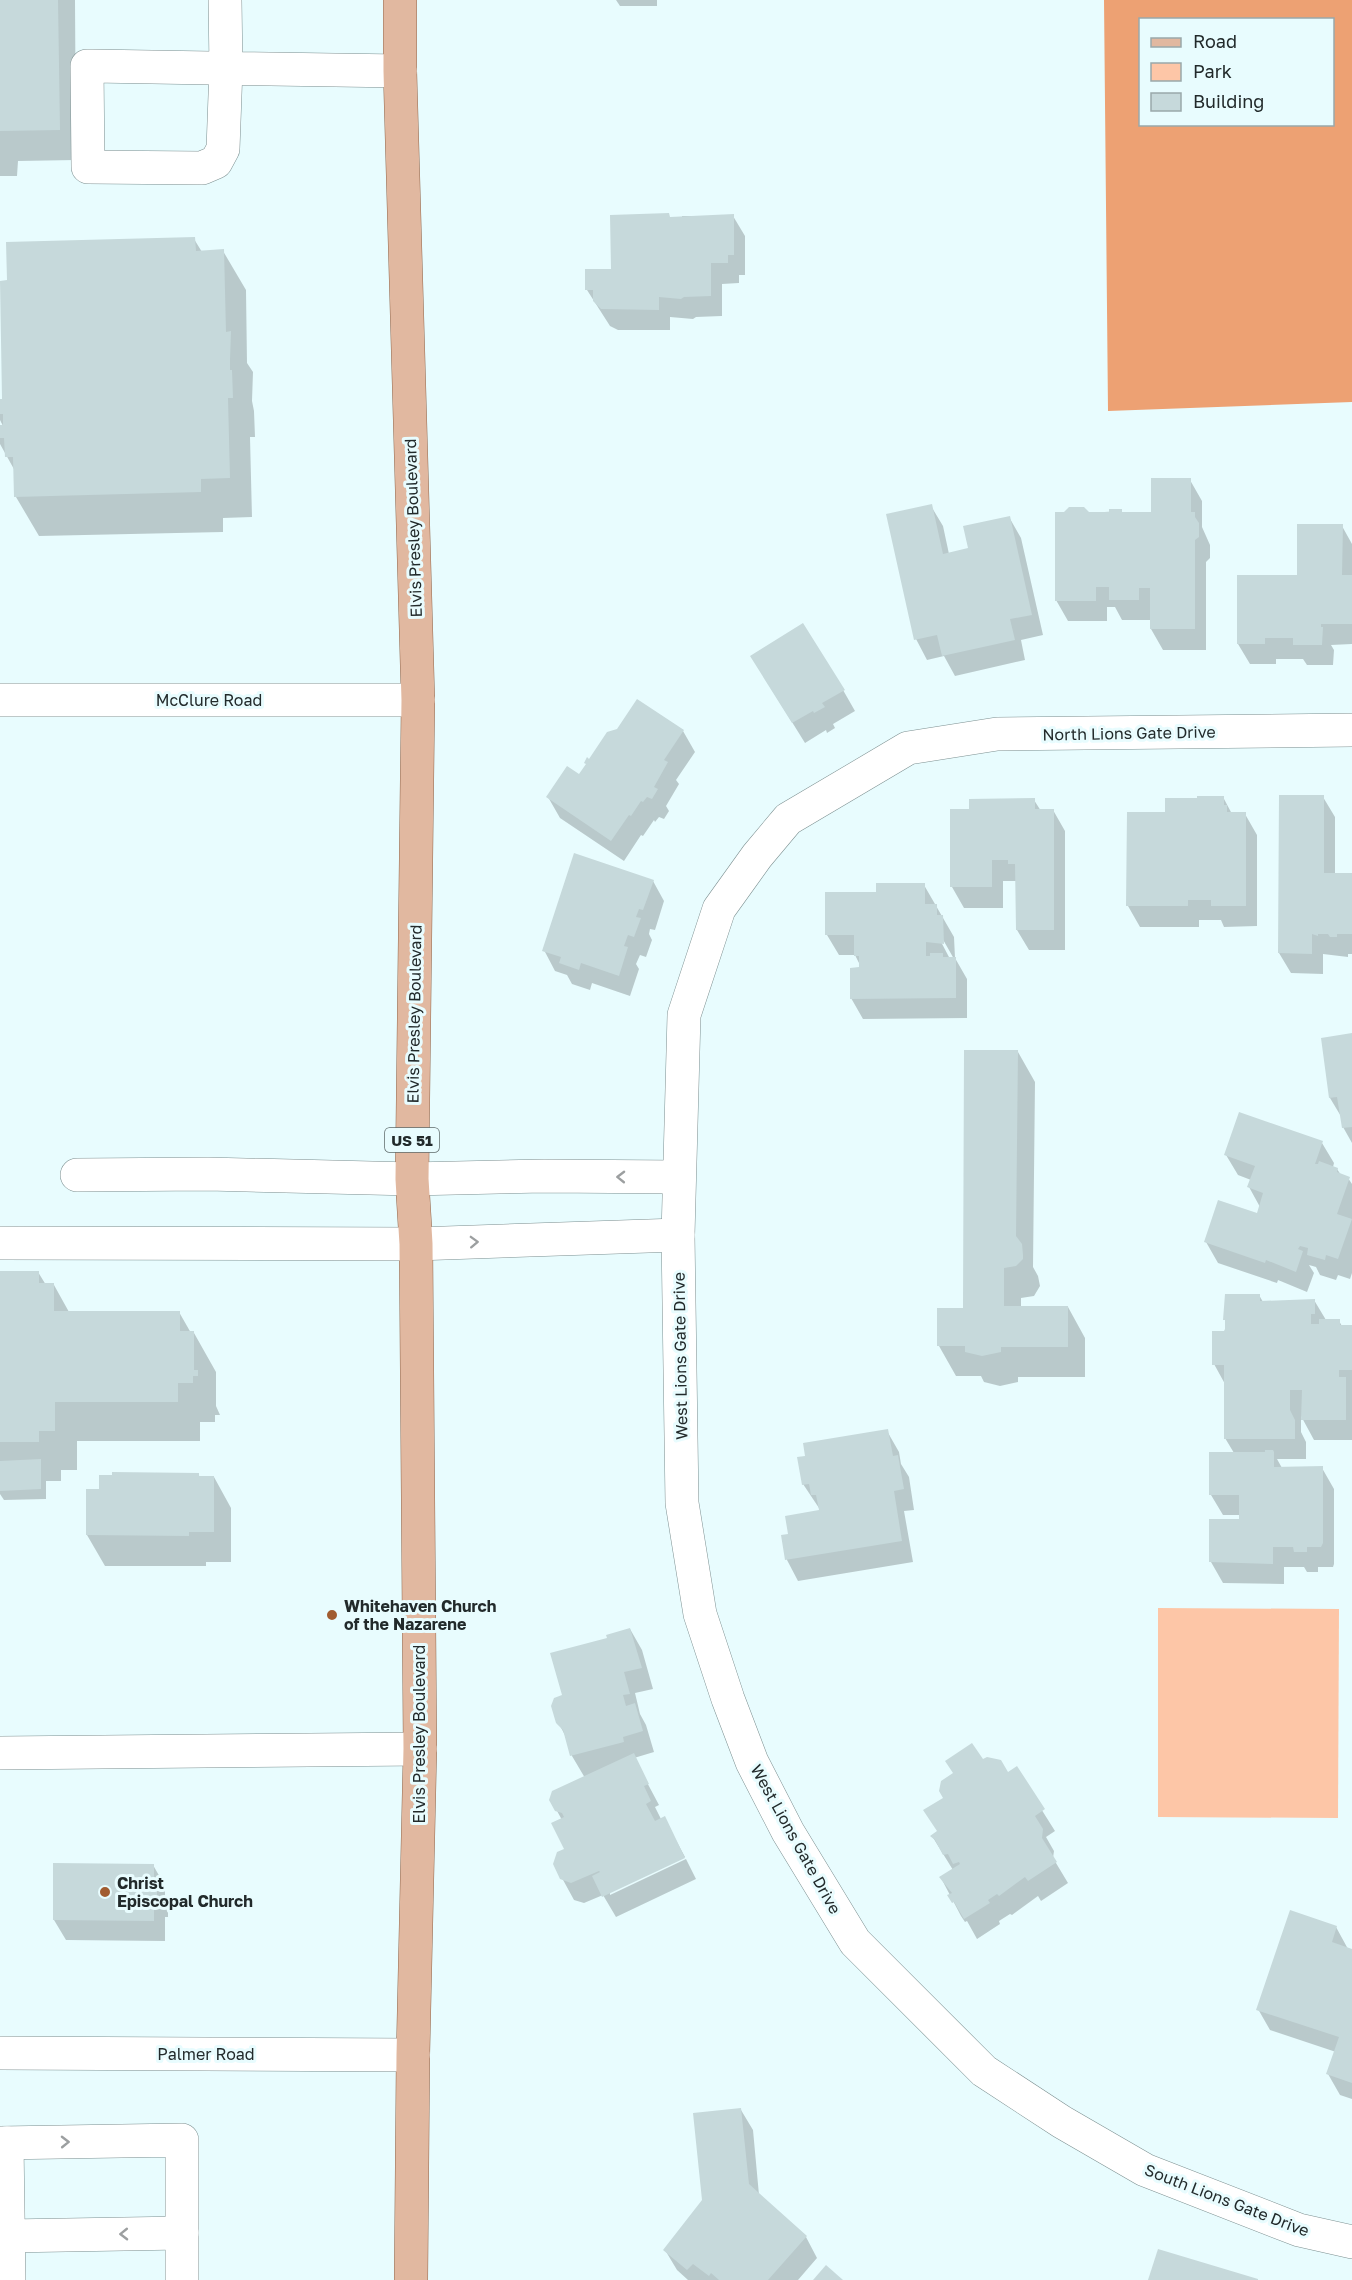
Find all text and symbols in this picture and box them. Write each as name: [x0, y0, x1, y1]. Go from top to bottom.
legend: [1139, 18, 1334, 126]
text: Road: [1193, 30, 1237, 52]
text: Park: [1193, 60, 1232, 82]
text: Building: [1193, 90, 1264, 112]
street label: Elvis Presley Boulevard: [400, 438, 426, 618]
street label: McClure Road: [156, 690, 262, 710]
street label: North Lions Gate Drive: [1042, 721, 1216, 745]
street label: Elvis Presley Boulevard: [402, 924, 426, 1104]
road number: US 51: [385, 1128, 439, 1152]
one-way arrow: [616, 1171, 625, 1183]
one-way arrow: [470, 1236, 479, 1248]
street label: West Lions Gate Drive: [669, 1272, 691, 1440]
place label: Whitehaven Church of the Nazarene: [344, 1596, 496, 1634]
marker: Whitehaven Church of the Nazarene: [325, 1608, 339, 1622]
street label: Elvis Presley Boulevard: [409, 1645, 429, 1823]
street label: West Lions Gate Drive: [747, 1761, 845, 1917]
place label: Christ Episcopal Church: [117, 1873, 253, 1911]
marker: Christ Episcopal Church: [98, 1885, 112, 1899]
street label: Palmer Road: [157, 2044, 255, 2064]
one-way arrow: [61, 2136, 70, 2148]
street label: South Lions Gate Drive: [1142, 2159, 1312, 2241]
one-way arrow: [119, 2228, 128, 2240]

